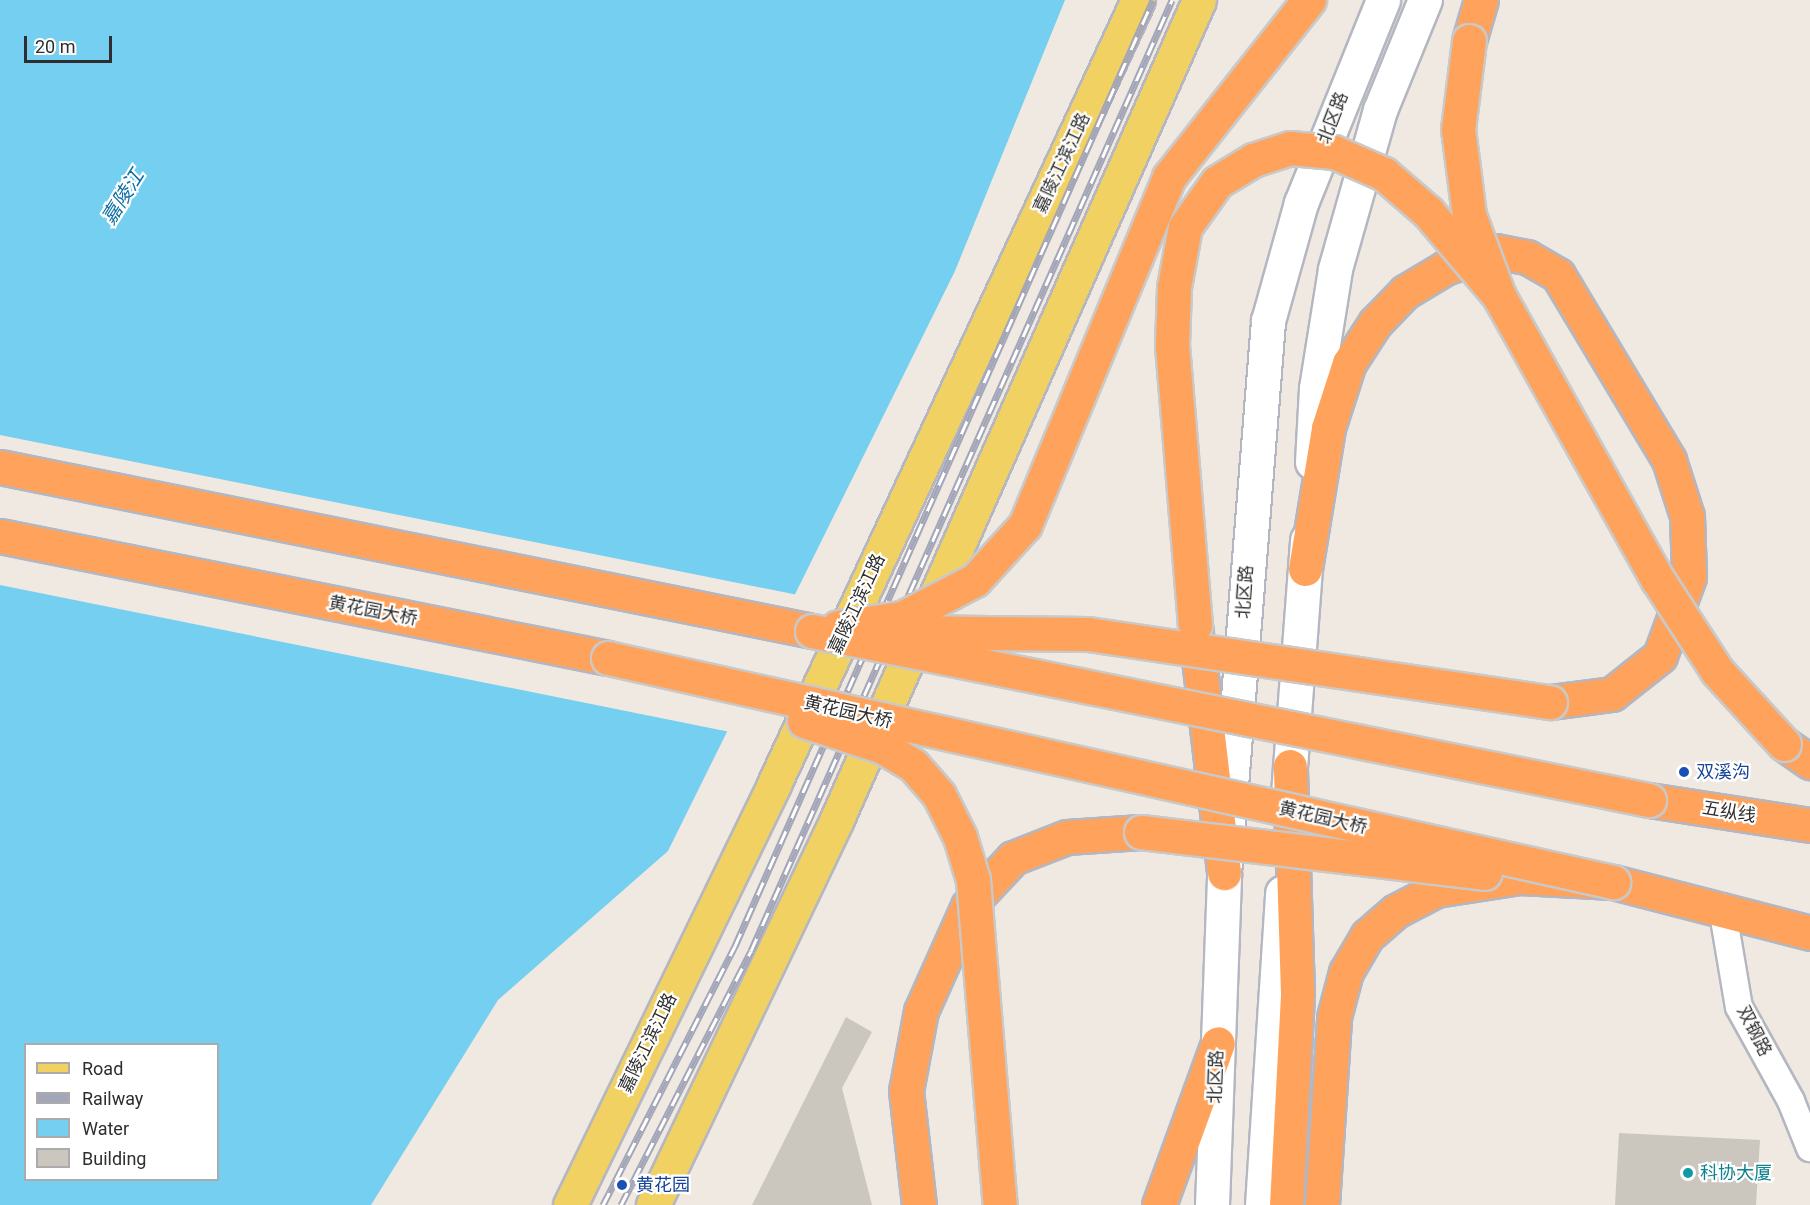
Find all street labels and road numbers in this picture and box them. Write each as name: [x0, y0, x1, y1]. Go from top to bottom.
street label: 北区路: [1313, 89, 1353, 147]
street label: 嘉陵江滨江路: [1029, 109, 1095, 217]
street label: 嘉陵江滨江路: [824, 550, 890, 658]
street label: 北区路: [1232, 564, 1258, 620]
street label: 黄花园大桥: [327, 592, 419, 630]
street label: 黄花园大桥: [802, 691, 894, 733]
street label: 黄花园大桥: [1277, 797, 1369, 839]
street label: 五纵线: [1701, 797, 1757, 827]
street label: 嘉陵江滨江路: [615, 990, 681, 1096]
street label: 双钢路: [1732, 1002, 1776, 1060]
street label: 北区路: [1204, 1050, 1228, 1104]

